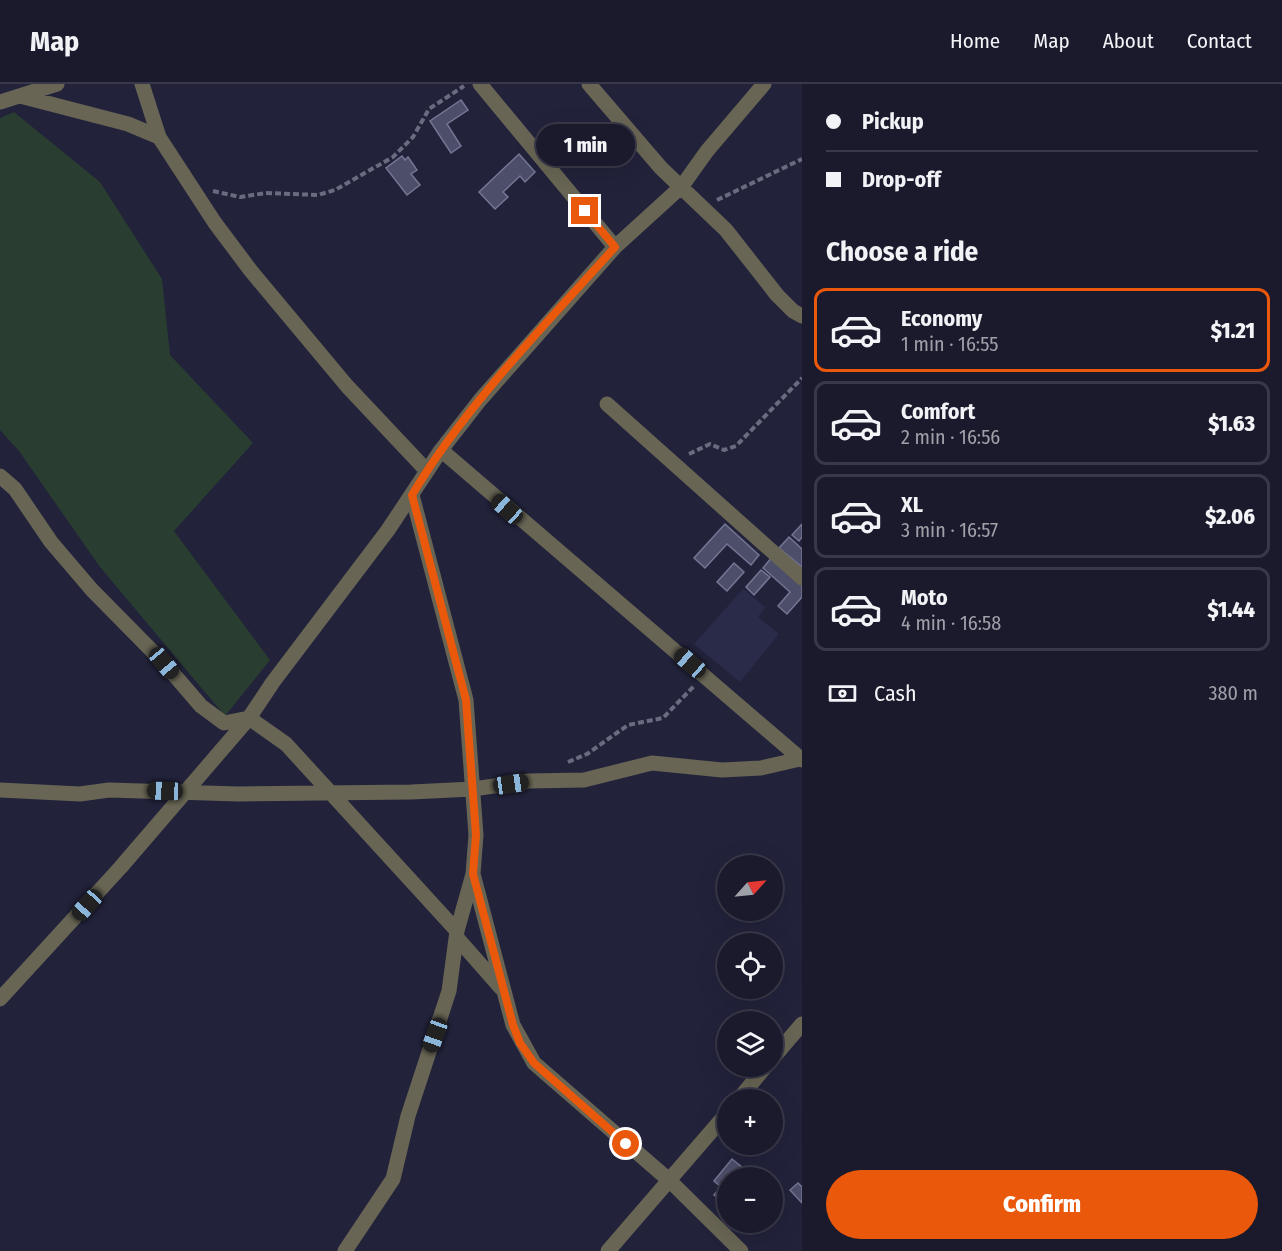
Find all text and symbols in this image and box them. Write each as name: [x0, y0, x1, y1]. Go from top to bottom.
text: Map: [30, 25, 79, 58]
text: Home: [950, 28, 1000, 54]
text: Map: [1033, 28, 1070, 54]
text: About: [1103, 28, 1154, 54]
text: Contact: [1187, 28, 1252, 54]
text: Pickup: [862, 108, 924, 135]
callout: 1 min: [536, 124, 634, 166]
text: 1 min: [564, 133, 607, 157]
text: Drop-off: [862, 166, 941, 193]
route end: [571, 197, 598, 224]
text: Choose a ride: [826, 236, 978, 268]
icon: car: [829, 303, 883, 357]
text: Economy: [901, 305, 982, 332]
text: $1.21: [1211, 317, 1255, 344]
text: 1 min · 16:55: [901, 332, 998, 356]
icon: car: [829, 396, 883, 450]
text: Comfort: [901, 398, 975, 425]
text: $1.63: [1208, 410, 1255, 437]
text: 2 min · 16:56: [901, 425, 1000, 449]
icon: car: [829, 489, 883, 543]
car: [488, 490, 526, 528]
text: XL: [901, 491, 923, 518]
text: $2.06: [1205, 503, 1255, 530]
text: 3 min · 16:57: [901, 518, 998, 542]
icon: car: [829, 582, 883, 636]
text: Moto: [901, 584, 948, 611]
text: $1.44: [1207, 596, 1255, 623]
text: 4 min · 16:58: [901, 611, 1001, 635]
car: [146, 643, 182, 683]
car: [671, 644, 709, 682]
icon: cash: [826, 677, 859, 710]
text: Cash: [874, 680, 917, 707]
text: 380 m: [1208, 681, 1258, 705]
car: [492, 773, 530, 795]
car: [147, 781, 183, 801]
north arrow: [717, 855, 783, 921]
map controls: [717, 855, 783, 1233]
car: [68, 886, 106, 924]
button: locate: [717, 933, 783, 999]
button: layers: [717, 1011, 783, 1077]
car: [420, 1015, 450, 1055]
button: +: [717, 1089, 783, 1155]
route start: [612, 1130, 639, 1157]
button: −: [717, 1167, 783, 1233]
button: Confirm: [826, 1170, 1258, 1239]

